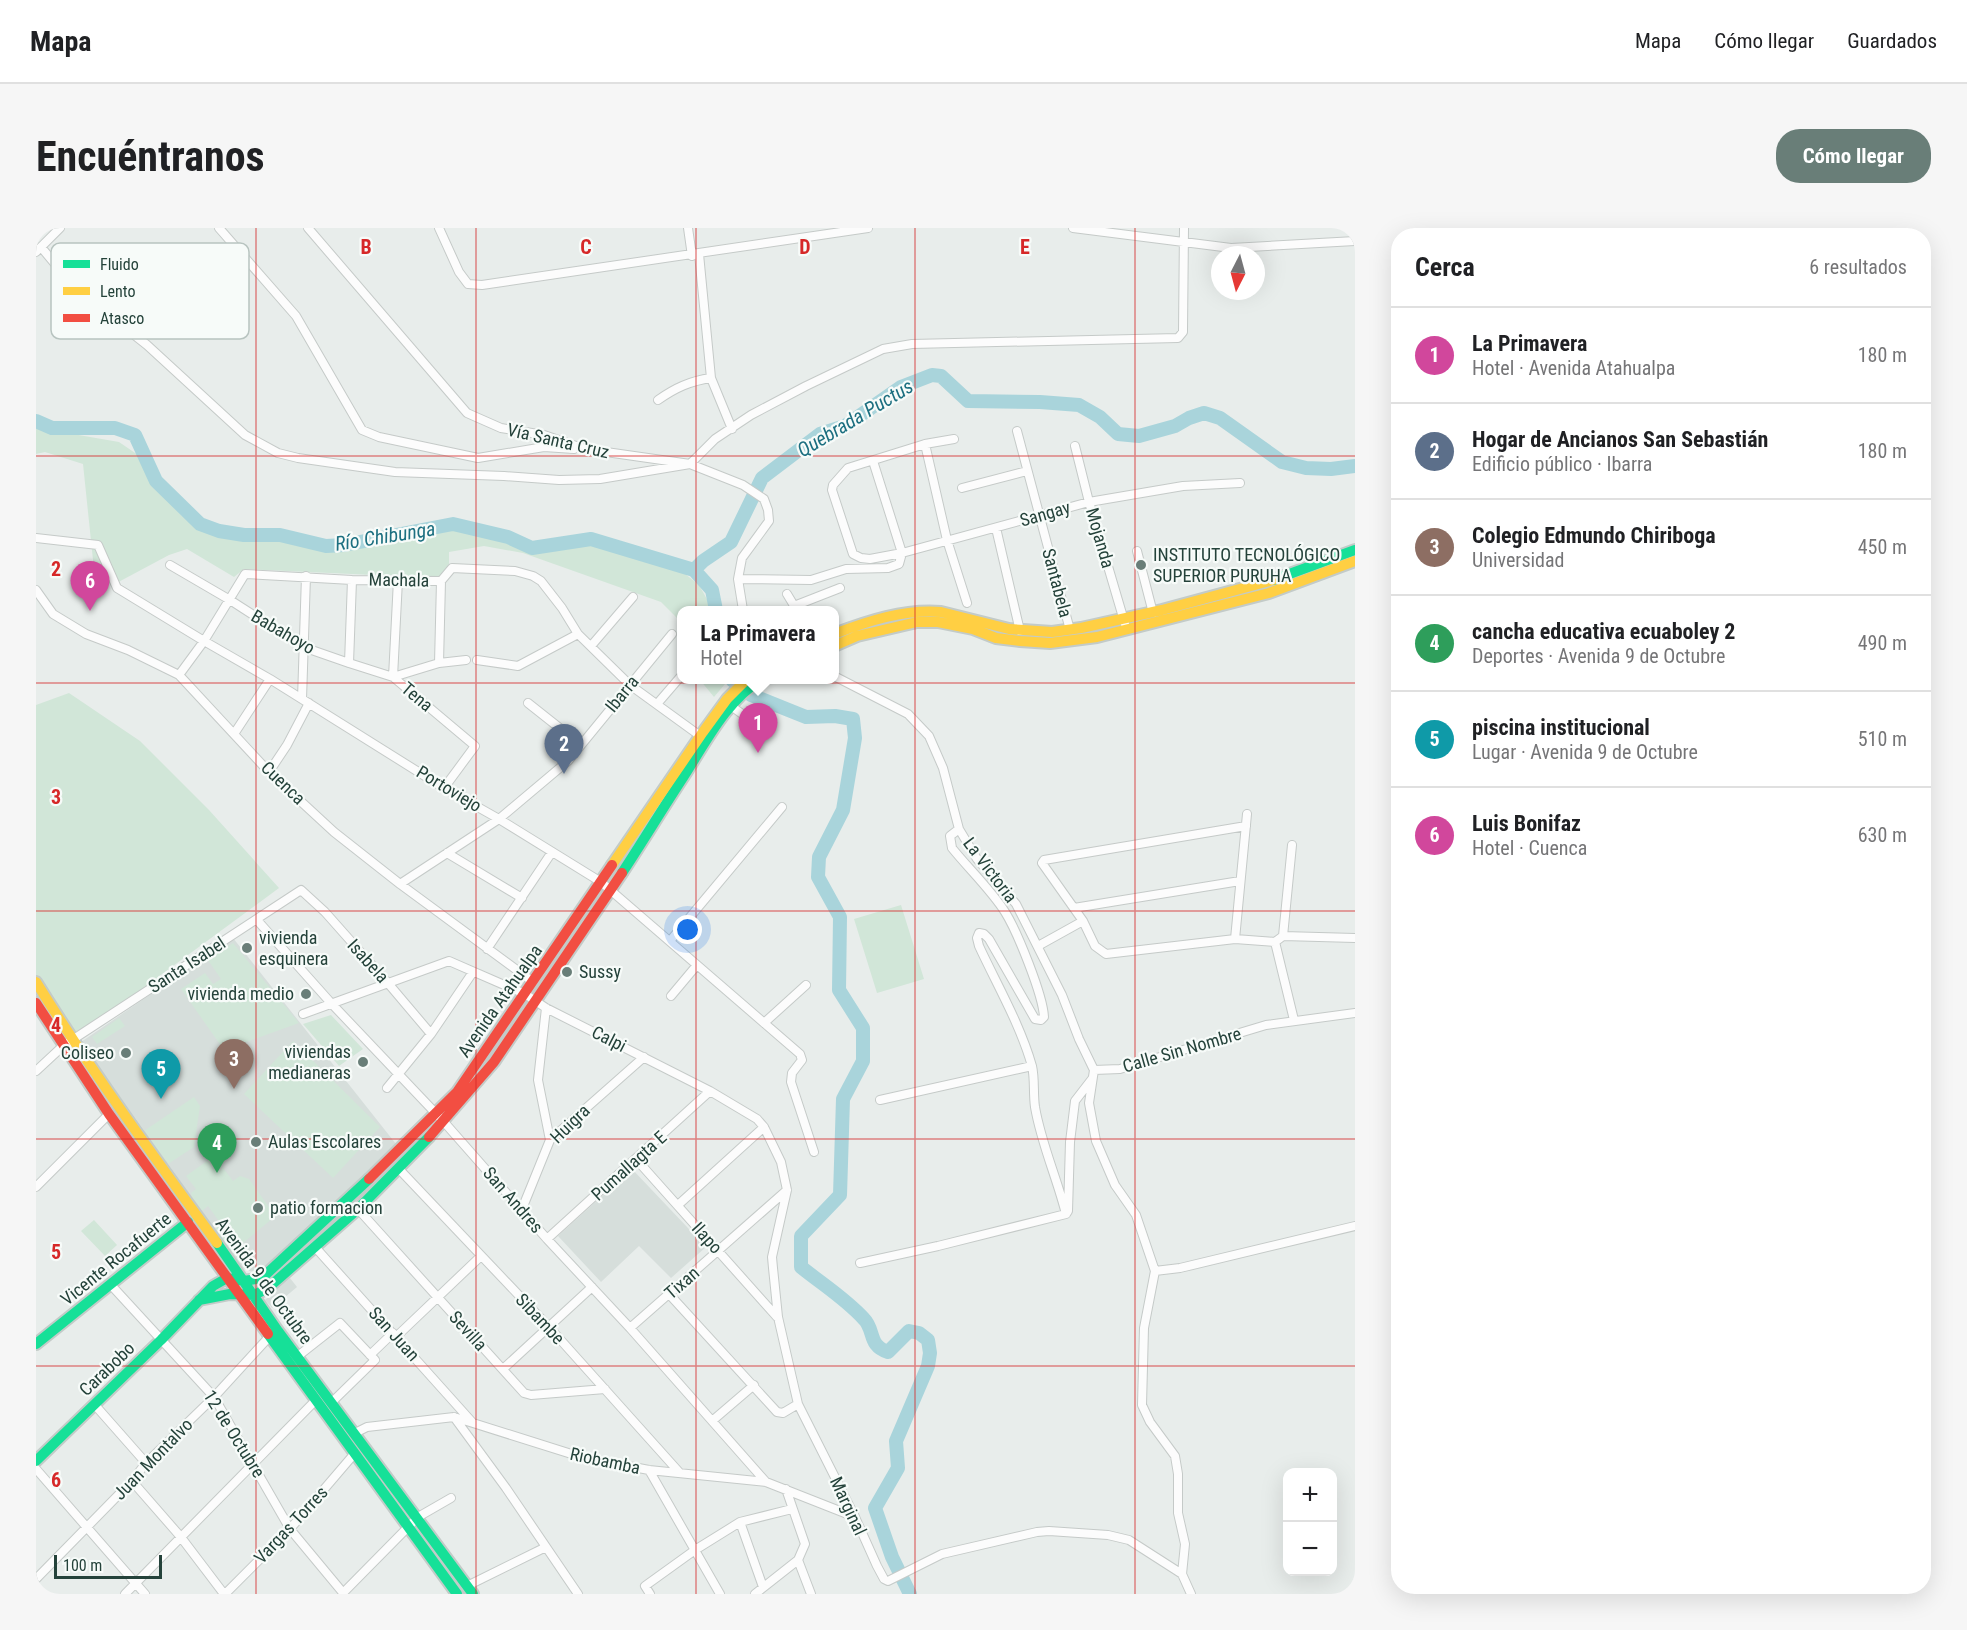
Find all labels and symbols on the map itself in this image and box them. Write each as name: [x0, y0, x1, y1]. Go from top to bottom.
text: B: [360, 235, 372, 259]
text: C: [580, 235, 592, 259]
text: D: [799, 235, 811, 259]
text: E: [1020, 235, 1030, 259]
legend: [51, 243, 249, 339]
north arrow: [1211, 246, 1265, 300]
text: Fluido: [100, 255, 139, 274]
text: Lento: [100, 282, 135, 301]
text: Atasco: [100, 309, 144, 328]
water label: Quebrada Puctus: [793, 374, 917, 462]
street label: Vía Santa Cruz: [505, 419, 611, 462]
street label: Sangay: [1017, 496, 1073, 531]
street label: Mojanda: [1082, 505, 1119, 570]
water label: Río Chibunga: [333, 516, 437, 556]
place label: INSTITUTO TECNOLÓGICO SUPERIOR PURUHA: [1153, 544, 1340, 586]
street label: Santabela: [1038, 546, 1077, 620]
text: 2: [51, 557, 61, 581]
marker: INSTITUTO TECNOLÓGICO SUPERIOR PURUHA: [1134, 558, 1148, 572]
pin: 6: [70, 562, 110, 611]
street label: Machala: [369, 568, 429, 591]
street label: Babahoyo: [248, 605, 319, 658]
street label: Ibarra: [600, 671, 643, 716]
street label: Tena: [397, 678, 437, 716]
pin: 1: [738, 704, 778, 753]
pin: 2: [544, 724, 584, 774]
street label: Cuenca: [257, 757, 310, 809]
street label: Portoviejo: [413, 761, 486, 816]
text: 3: [51, 785, 61, 809]
street label: La Victoria: [959, 833, 1022, 906]
your location: [673, 915, 702, 944]
place label: vivienda esquinera: [259, 927, 328, 969]
street label: Santa Isabel: [144, 932, 229, 997]
street label: Isabela: [343, 935, 393, 987]
street label: Avenida Atahualpa: [453, 940, 546, 1061]
marker: vivienda esquinera: [240, 941, 254, 955]
place label: Sussy: [579, 961, 621, 982]
marker: Sussy: [560, 965, 574, 979]
place label: vivienda medio: [187, 983, 294, 1004]
marker: vivienda medio: [299, 987, 313, 1001]
text: 4: [51, 1013, 61, 1037]
street label: Calpi: [588, 1021, 630, 1056]
street label: Calle Sin Nombre: [1120, 1023, 1244, 1076]
pin: 3: [214, 1040, 254, 1089]
place label: viviendas medianeras: [268, 1041, 351, 1083]
place label: Coliseo: [61, 1042, 114, 1063]
marker: Coliseo: [119, 1046, 133, 1060]
pin: 5: [142, 1050, 180, 1099]
marker: viviendas medianeras: [356, 1055, 370, 1069]
street label: Huigra: [546, 1100, 594, 1147]
pin: 4: [198, 1124, 237, 1173]
street label: Pumallagta E: [587, 1126, 671, 1205]
place label: Aulas Escolares: [268, 1131, 381, 1152]
marker: Aulas Escolares: [249, 1135, 263, 1149]
street label: San Andres: [479, 1162, 548, 1237]
place label: patio formacion: [270, 1197, 383, 1218]
marker: patio formacion: [251, 1201, 265, 1215]
street label: Vicente Rocafuerte: [56, 1208, 175, 1309]
street label: Avenida 9 de Octubre: [212, 1214, 317, 1348]
street label: Ilapo: [688, 1218, 727, 1258]
text: 5: [51, 1240, 61, 1264]
street label: Tixan: [660, 1262, 703, 1303]
street label: Sibambe: [512, 1289, 569, 1348]
street label: San Juan: [365, 1302, 424, 1365]
street label: Sevilla: [445, 1306, 492, 1355]
street label: Carabobo: [75, 1337, 139, 1400]
street label: 12 de Octubre: [199, 1386, 270, 1481]
street label: Juan Montalvo: [109, 1414, 197, 1504]
street label: Riobamba: [568, 1443, 642, 1478]
text: 6: [51, 1468, 61, 1492]
street label: Marginal: [826, 1473, 871, 1538]
street label: Vargas Torres: [249, 1482, 332, 1568]
scale bar: [54, 1552, 162, 1580]

